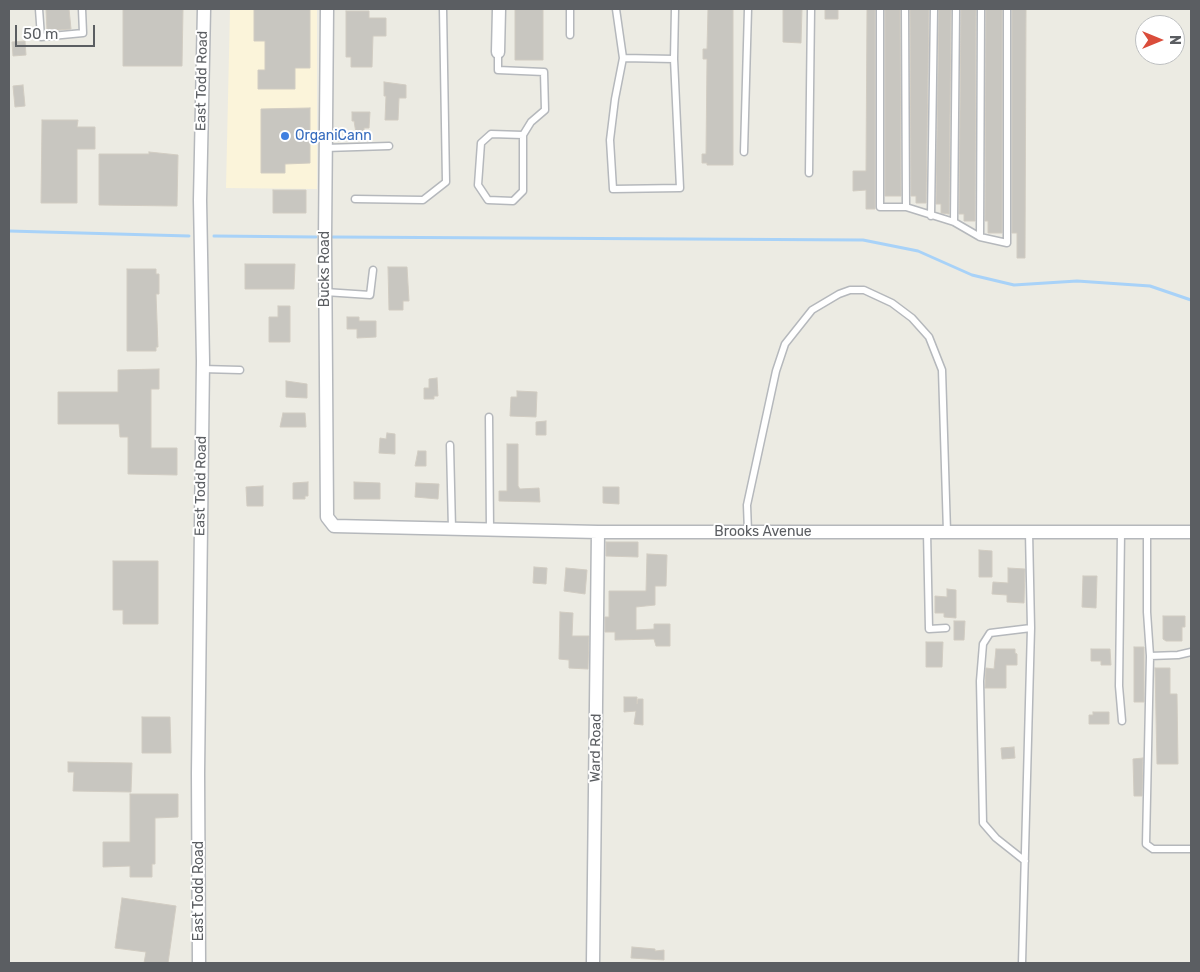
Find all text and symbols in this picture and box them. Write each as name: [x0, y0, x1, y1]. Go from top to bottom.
scale bar: [18, 15, 98, 47]
north arrow: [1135, 15, 1185, 65]
text: 50 m: [23, 25, 58, 43]
street label: East Todd Road: [193, 31, 211, 131]
text: N: [1166, 35, 1183, 45]
place label: OrganiCann: [295, 128, 372, 144]
marker: OrganiCann: [279, 130, 291, 142]
street label: Bucks Road: [317, 231, 333, 307]
street label: East Todd Road: [192, 436, 210, 536]
street label: Brooks Avenue: [714, 524, 812, 540]
street label: Ward Road: [587, 713, 605, 783]
street label: East Todd Road: [191, 841, 207, 941]

